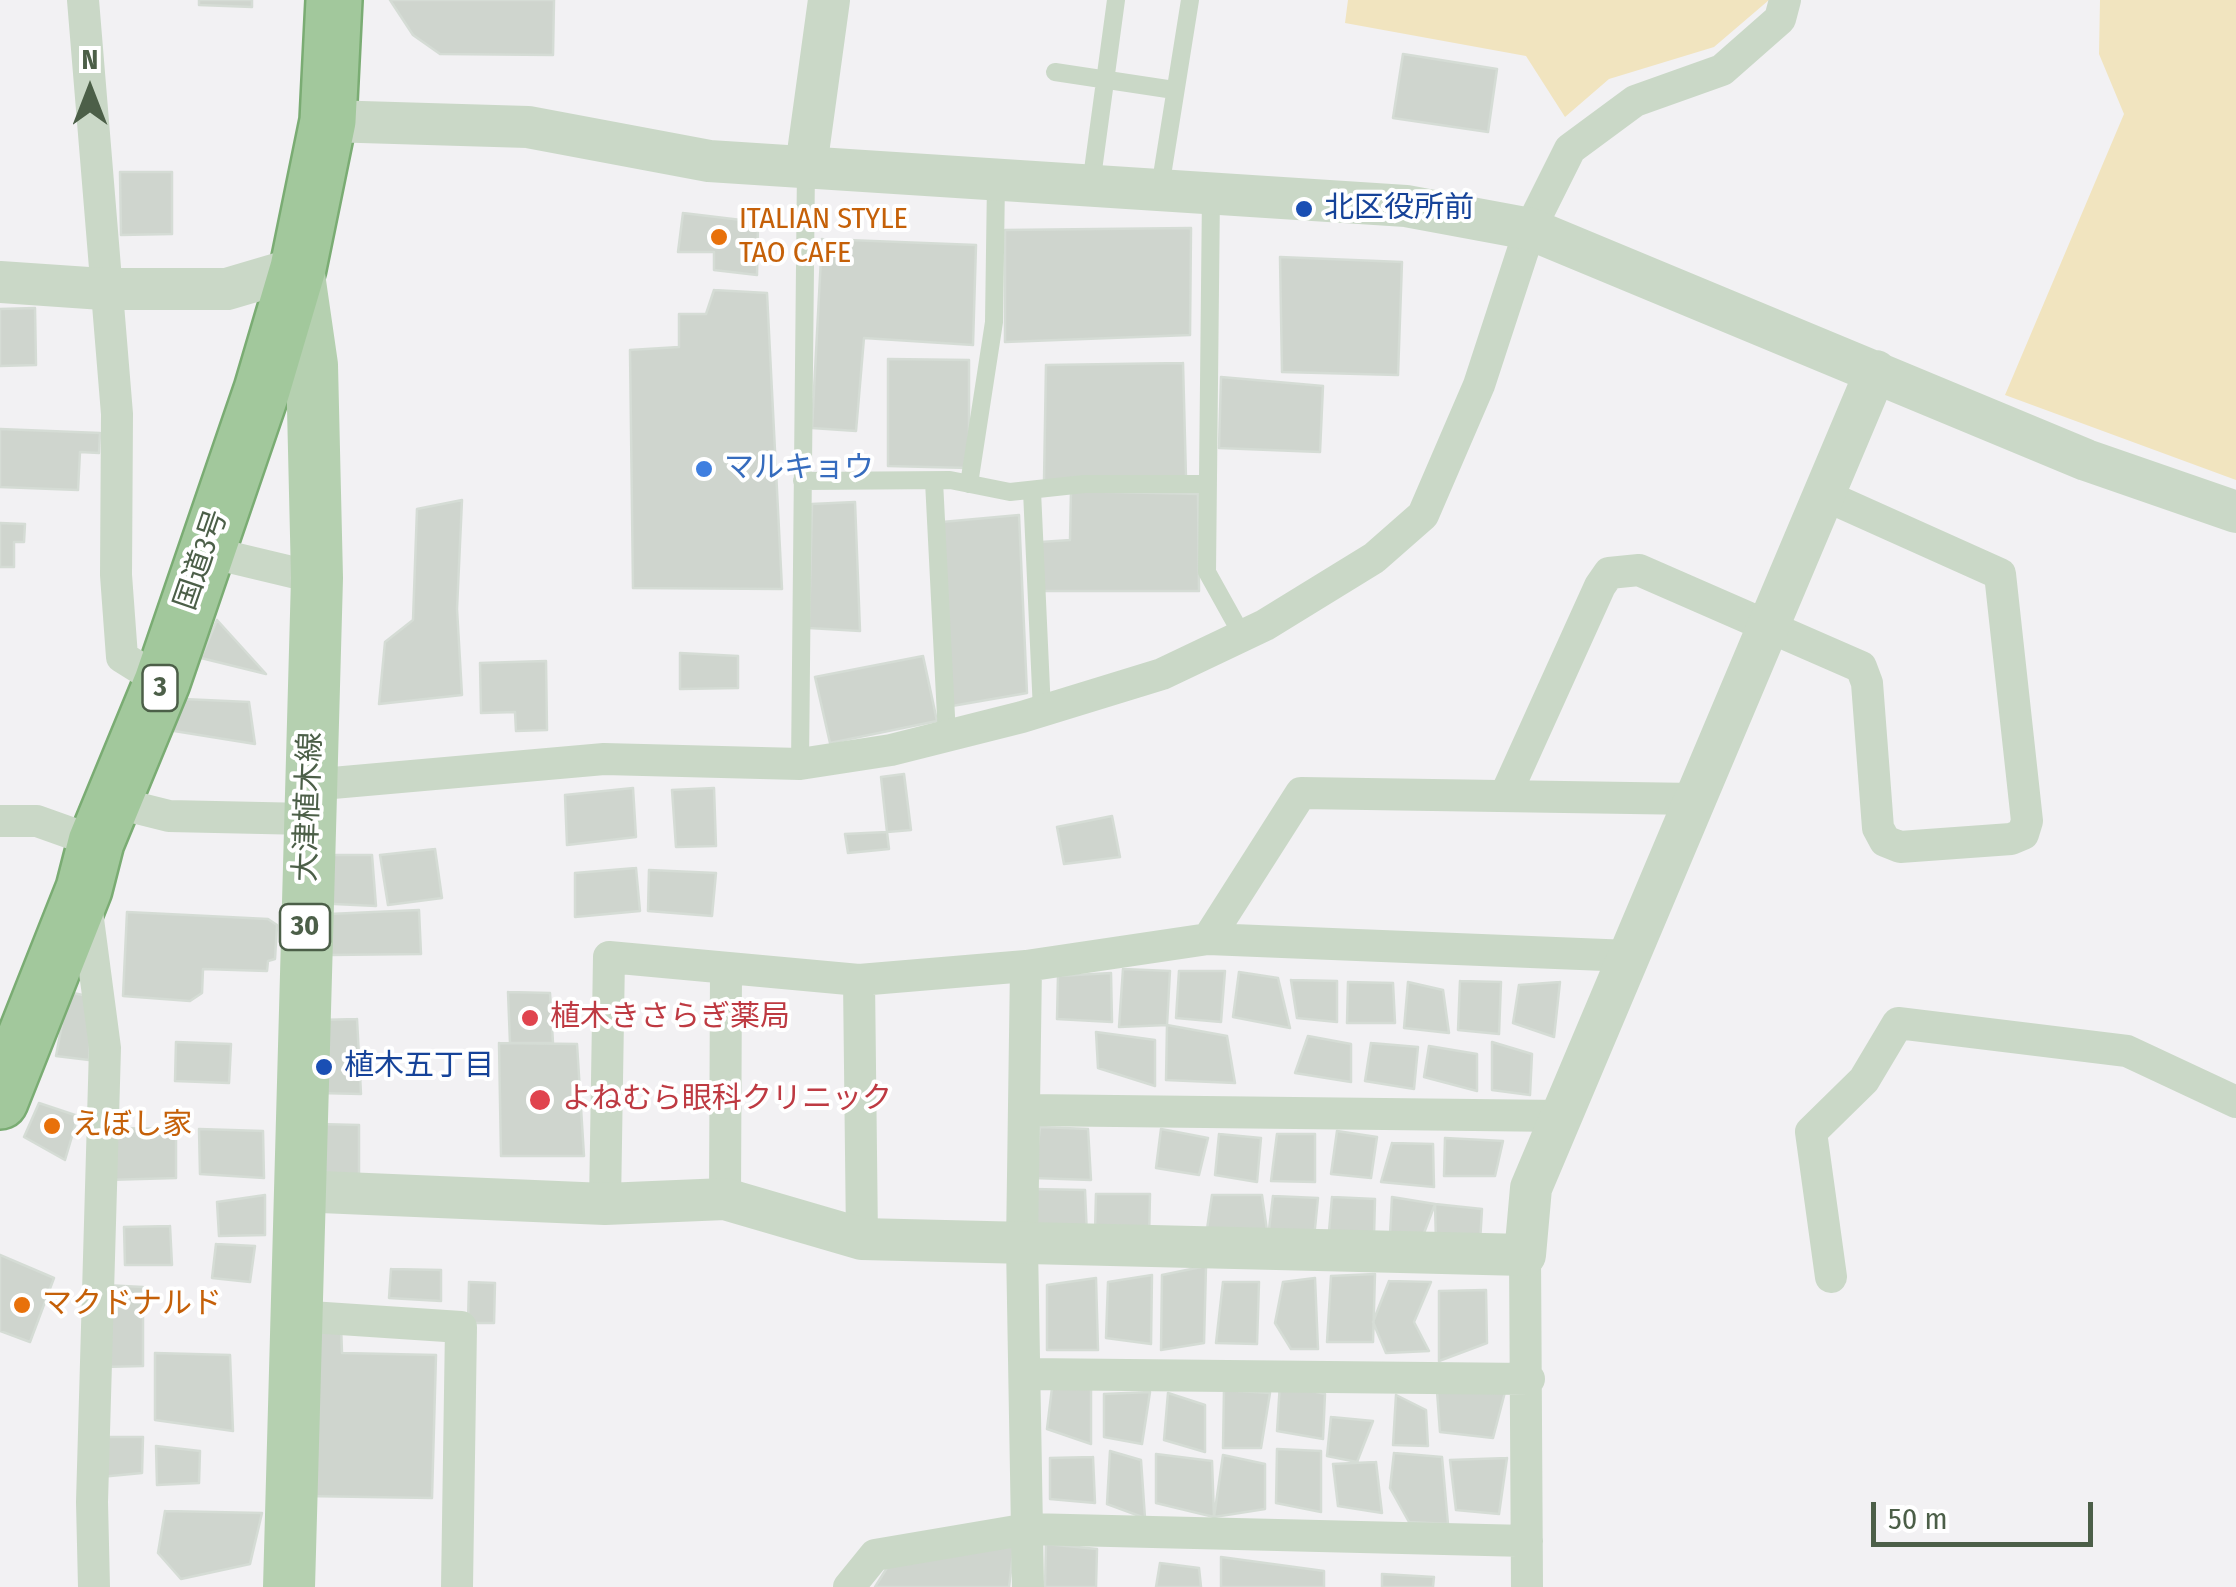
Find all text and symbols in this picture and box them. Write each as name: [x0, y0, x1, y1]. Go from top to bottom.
north arrow: [40, 40, 140, 140]
text: N: [82, 43, 98, 76]
place label: 北区役所前: [1324, 191, 1474, 227]
marker: 北区役所前: [1293, 198, 1315, 220]
place label: ITALIAN STYLE TAO CAFE: [739, 202, 908, 272]
marker: ITALIAN STYLE TAO CAFE: [708, 226, 730, 248]
place label: マルキョウ: [724, 451, 874, 487]
marker: マルキョウ: [693, 458, 715, 480]
street label: 国道3号: [168, 505, 236, 615]
road number: 3: [142, 665, 178, 711]
street label: 大津植木線: [288, 731, 330, 883]
road number: 30: [280, 904, 330, 950]
place label: 植木きさらぎ薬局: [550, 1000, 790, 1036]
marker: 植木きさらぎ薬局: [519, 1007, 541, 1029]
place label: 植木五丁目: [344, 1049, 494, 1085]
marker: 植木五丁目: [313, 1056, 335, 1078]
place label: よねむら眼科クリニック: [562, 1082, 892, 1118]
marker: よねむら眼科クリニック: [527, 1087, 553, 1113]
place label: えぼし家: [72, 1108, 192, 1144]
marker: えぼし家: [41, 1115, 63, 1137]
place label: マクドナルド: [42, 1287, 222, 1323]
marker: マクドナルド: [11, 1294, 33, 1316]
scale bar: [1876, 1482, 2098, 1544]
text: 50 m: [1888, 1501, 1948, 1537]

